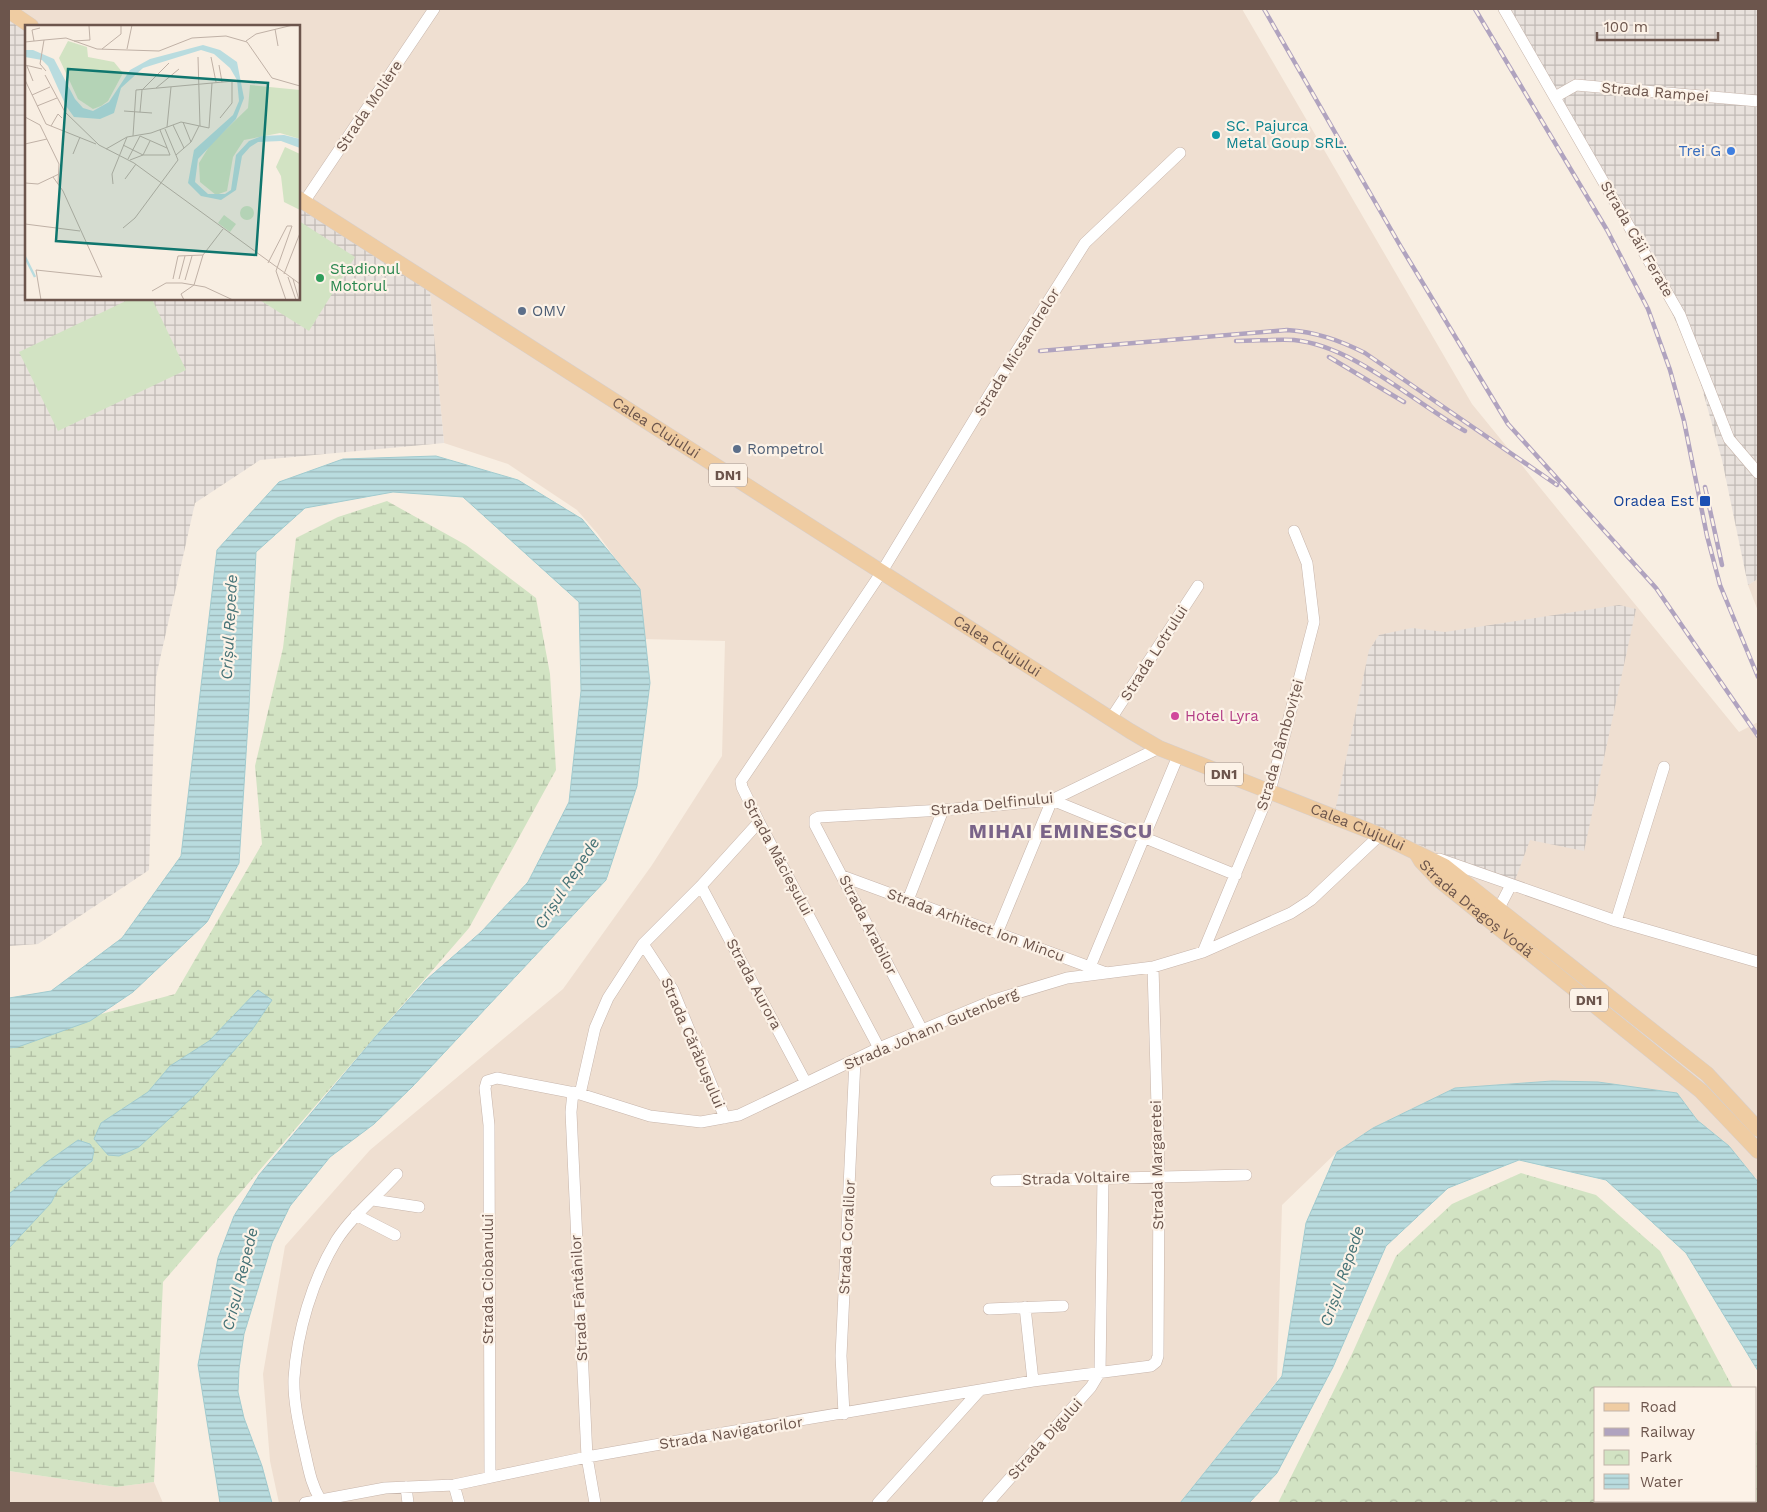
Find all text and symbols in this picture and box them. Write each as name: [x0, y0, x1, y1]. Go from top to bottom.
scale bar: [1597, 10, 1718, 42]
text: 100 m: [1604, 18, 1648, 36]
inset map: [25, 25, 300, 300]
street label: Strada Molière: [332, 57, 406, 155]
street label: Strada Rampei: [1601, 78, 1709, 106]
place label: SC. Pajurca Metal Goup SRL.: [1226, 117, 1347, 152]
marker: SC. Pajurca Metal Goup SRL.: [1210, 129, 1222, 141]
place label: Trei G: [1678, 142, 1721, 160]
marker: Trei G: [1725, 145, 1737, 157]
street label: Strada Căii Ferate: [1596, 178, 1678, 300]
place label: Stadionul Motorul: [330, 260, 400, 295]
marker: Stadionul Motorul: [314, 272, 326, 284]
street label: Strada Micsandrelor: [970, 285, 1064, 419]
place label: OMV: [532, 302, 566, 320]
marker: OMV: [516, 305, 528, 317]
street label: Calea Clujului: [609, 393, 703, 462]
place label: Rompetrol: [747, 440, 824, 458]
marker: Rompetrol: [731, 443, 743, 455]
road number: DN1: [709, 464, 747, 486]
place label: Oradea Est: [1613, 492, 1695, 510]
marker: Oradea Est: [1698, 494, 1712, 508]
water label: Crișul Repede: [217, 574, 241, 680]
street label: Strada Lotrului: [1116, 602, 1192, 704]
street label: Calea Clujului: [950, 611, 1044, 681]
street label: Strada Dâmboviței: [1253, 677, 1307, 813]
place label: Hotel Lyra: [1185, 707, 1259, 725]
marker: Hotel Lyra: [1169, 710, 1181, 722]
road number: DN1: [1205, 762, 1243, 786]
street label: Strada Delfinului: [930, 789, 1054, 819]
street label: Strada Măcieșului: [739, 795, 817, 919]
street label: Calea Clujului: [1308, 799, 1408, 855]
district label: MIHAI EMINESCU: [969, 819, 1153, 843]
water label: Crișul Repede: [530, 834, 604, 932]
street label: Strada Dragoș Vodă: [1415, 856, 1537, 962]
street label: Strada Arabilor: [835, 872, 901, 978]
street label: Strada Arhitect Ion Mincu: [885, 884, 1067, 966]
street label: Strada Aurora: [722, 935, 786, 1033]
street label: Strada Cărăbușului: [657, 975, 729, 1111]
street label: Strada Johann Gutenberg: [841, 984, 1021, 1074]
road number: DN1: [1570, 988, 1608, 1012]
street label: Strada Margaretei: [1147, 1100, 1167, 1230]
street label: Strada Voltaire: [1022, 1167, 1130, 1189]
street label: Strada Coralilor: [835, 1179, 859, 1295]
street label: Strada Ciobanului: [479, 1214, 497, 1344]
water label: Crișul Repede: [1316, 1223, 1368, 1329]
water label: Crișul Repede: [218, 1226, 262, 1332]
street label: Strada Fântânilor: [567, 1234, 591, 1362]
legend: [1594, 1387, 1757, 1502]
street label: Strada Digului: [1004, 1395, 1086, 1483]
text: Road: [1640, 1398, 1677, 1416]
street label: Strada Navigatorilor: [658, 1413, 804, 1453]
text: Railway: [1640, 1423, 1695, 1441]
text: Park: [1640, 1448, 1673, 1466]
text: Water: [1640, 1473, 1683, 1491]

